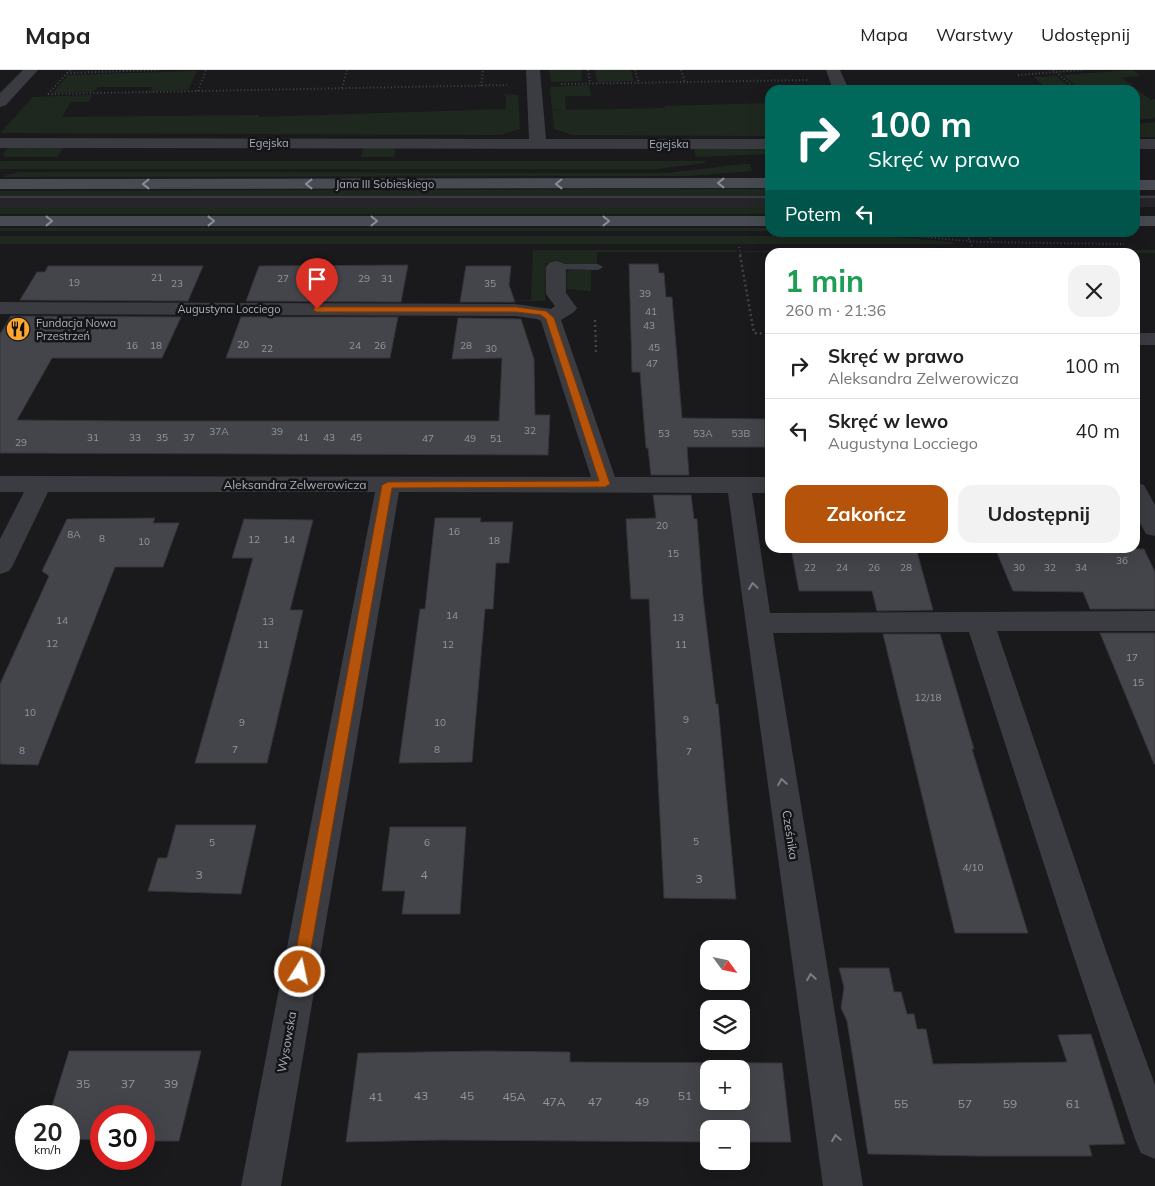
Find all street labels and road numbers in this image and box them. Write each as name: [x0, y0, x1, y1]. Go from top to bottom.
street label: Egejska: [249, 136, 289, 150]
street label: Egejska: [649, 137, 689, 151]
street label: Jana III Sobieskiego: [336, 177, 434, 191]
street label: Augustyna Locciego: [177, 302, 281, 316]
street label: Aleksandra Zelwerowicza: [223, 477, 367, 492]
street label: Cześnika: [779, 809, 802, 861]
street label: Wysowska: [274, 1010, 299, 1074]

